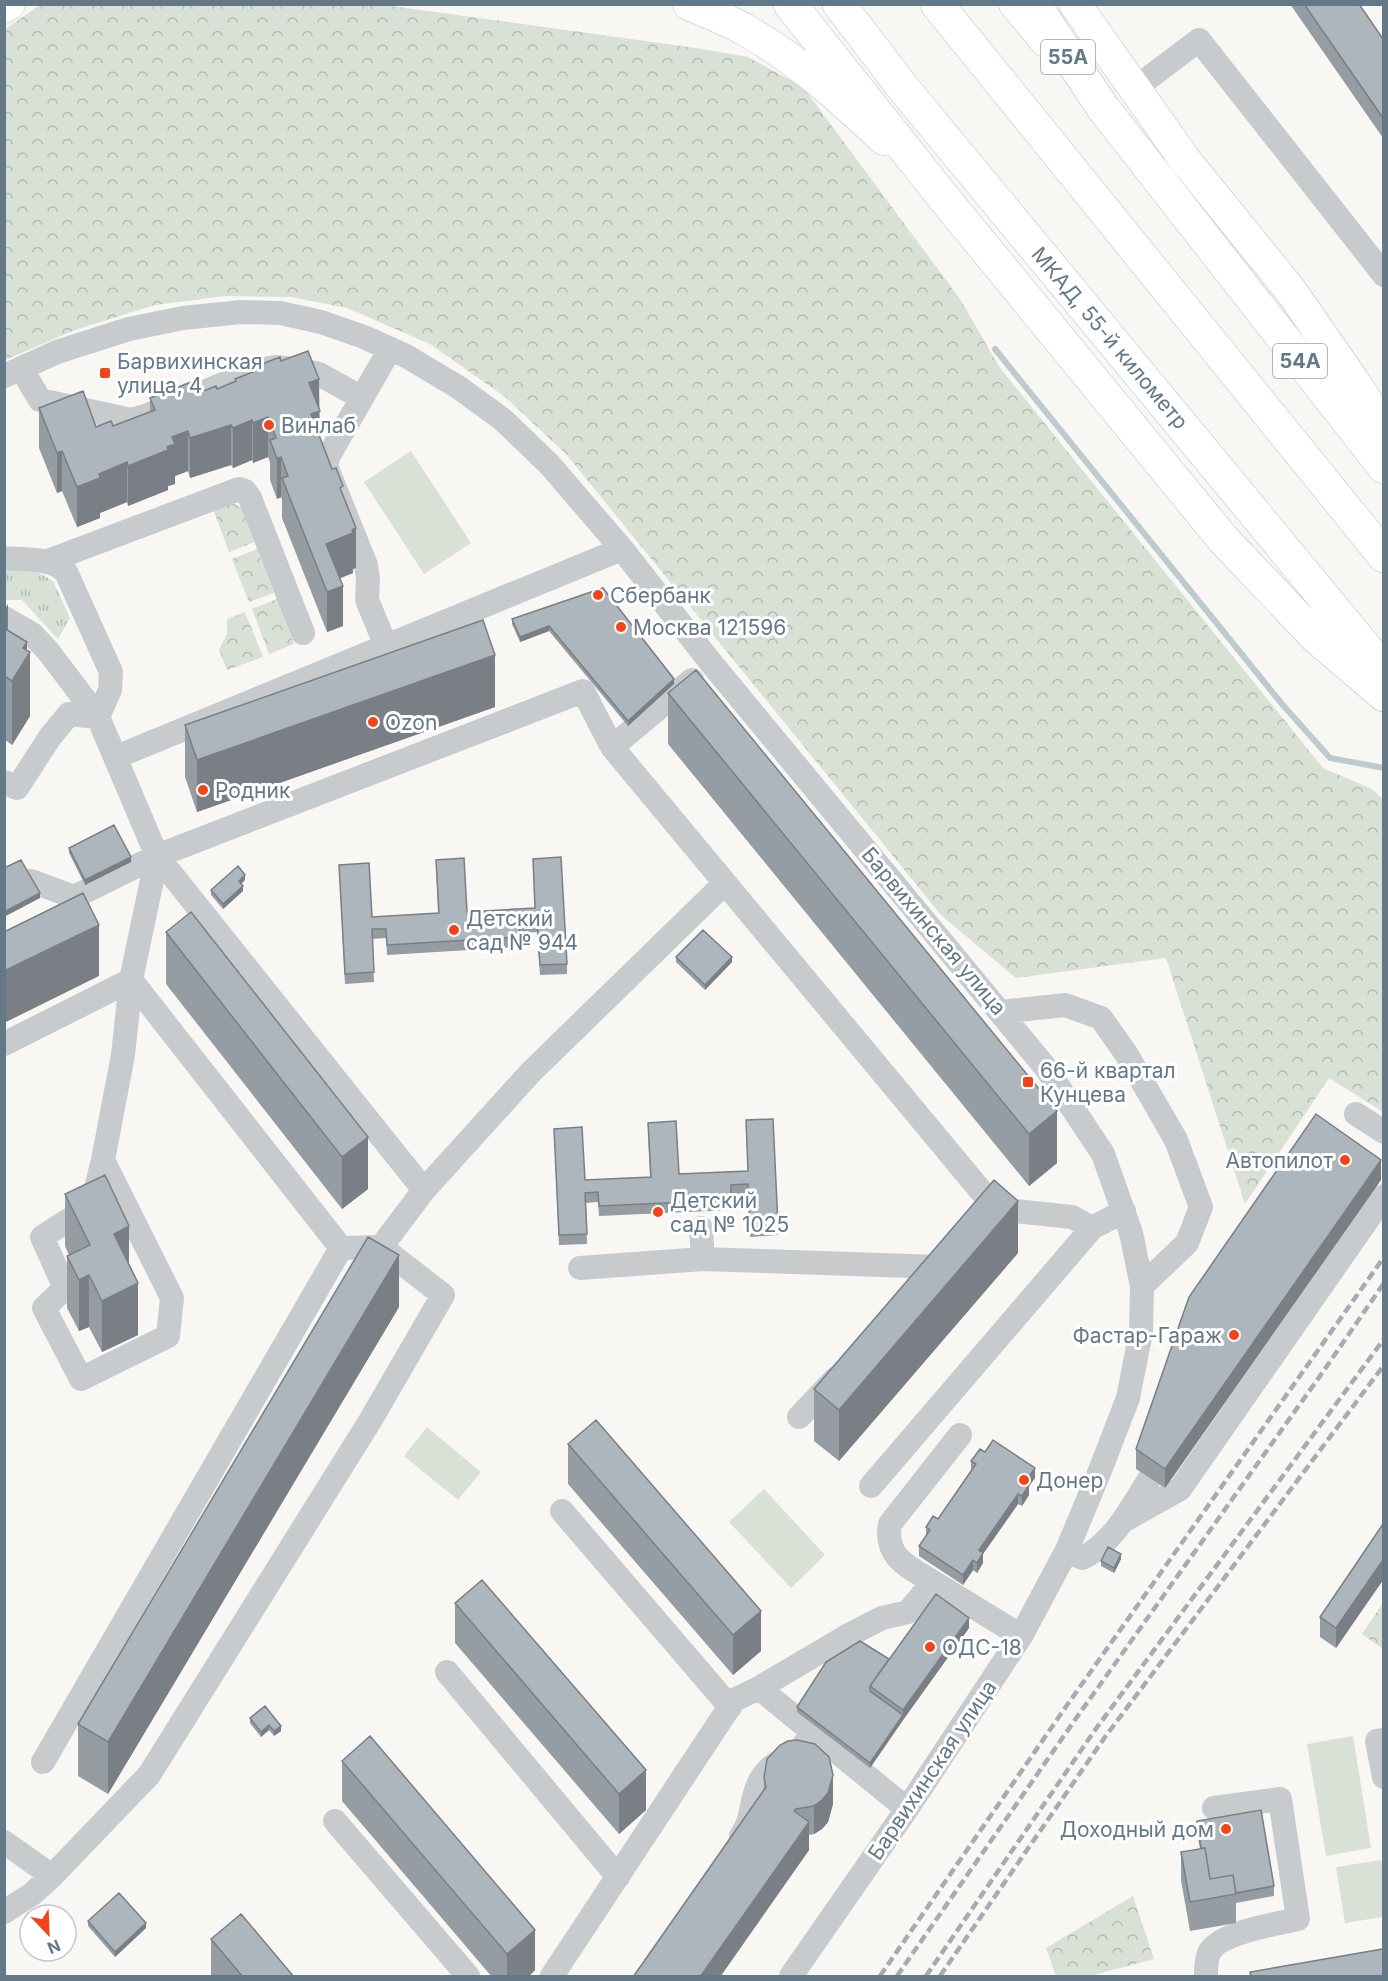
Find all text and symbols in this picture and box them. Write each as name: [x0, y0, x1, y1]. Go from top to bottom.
road number: 55А: [1041, 40, 1095, 74]
street label: МКАД, 55-й километр: [1026, 242, 1194, 434]
road number: 54А: [1273, 344, 1327, 378]
place label: Барвихинская улица, 4: [117, 349, 263, 398]
marker: Барвихинская улица, 4: [98, 366, 112, 380]
place label: Винлаб: [281, 413, 356, 438]
marker: Винлаб: [262, 418, 276, 432]
place label: Сбербанк: [610, 583, 712, 608]
marker: Сбербанк: [591, 588, 605, 602]
place label: Москва 121596: [633, 615, 786, 640]
marker: Москва 121596: [614, 620, 628, 634]
place label: Ozon: [385, 710, 437, 735]
marker: Ozon: [366, 715, 380, 729]
place label: Родник: [215, 778, 291, 803]
marker: Родник: [196, 783, 210, 797]
street label: Барвихинская улица: [857, 842, 1011, 1020]
place label: Детский сад № 944: [466, 906, 578, 955]
marker: Детский сад № 944: [447, 923, 461, 937]
place label: 66-й квартал Кунцева: [1040, 1058, 1176, 1107]
marker: 66-й квартал Кунцева: [1021, 1075, 1035, 1089]
place label: Автопилот: [1225, 1148, 1333, 1173]
marker: Автопилот: [1338, 1153, 1352, 1167]
place label: Детский сад № 1025: [670, 1188, 789, 1237]
marker: Детский сад № 1025: [651, 1205, 665, 1219]
place label: Фастар-Гараж: [1072, 1323, 1222, 1348]
marker: Фастар-Гараж: [1227, 1328, 1241, 1342]
place label: Донер: [1036, 1468, 1103, 1493]
marker: Донер: [1017, 1473, 1031, 1487]
place label: ОДС-18: [942, 1635, 1022, 1660]
marker: ОДС-18: [923, 1640, 937, 1654]
street label: Барвихинская улица: [863, 1675, 1001, 1865]
place label: Доходный дом: [1060, 1817, 1214, 1842]
marker: Доходный дом: [1219, 1822, 1233, 1836]
north arrow: [18, 1903, 78, 1963]
text: N: [44, 1935, 63, 1958]

